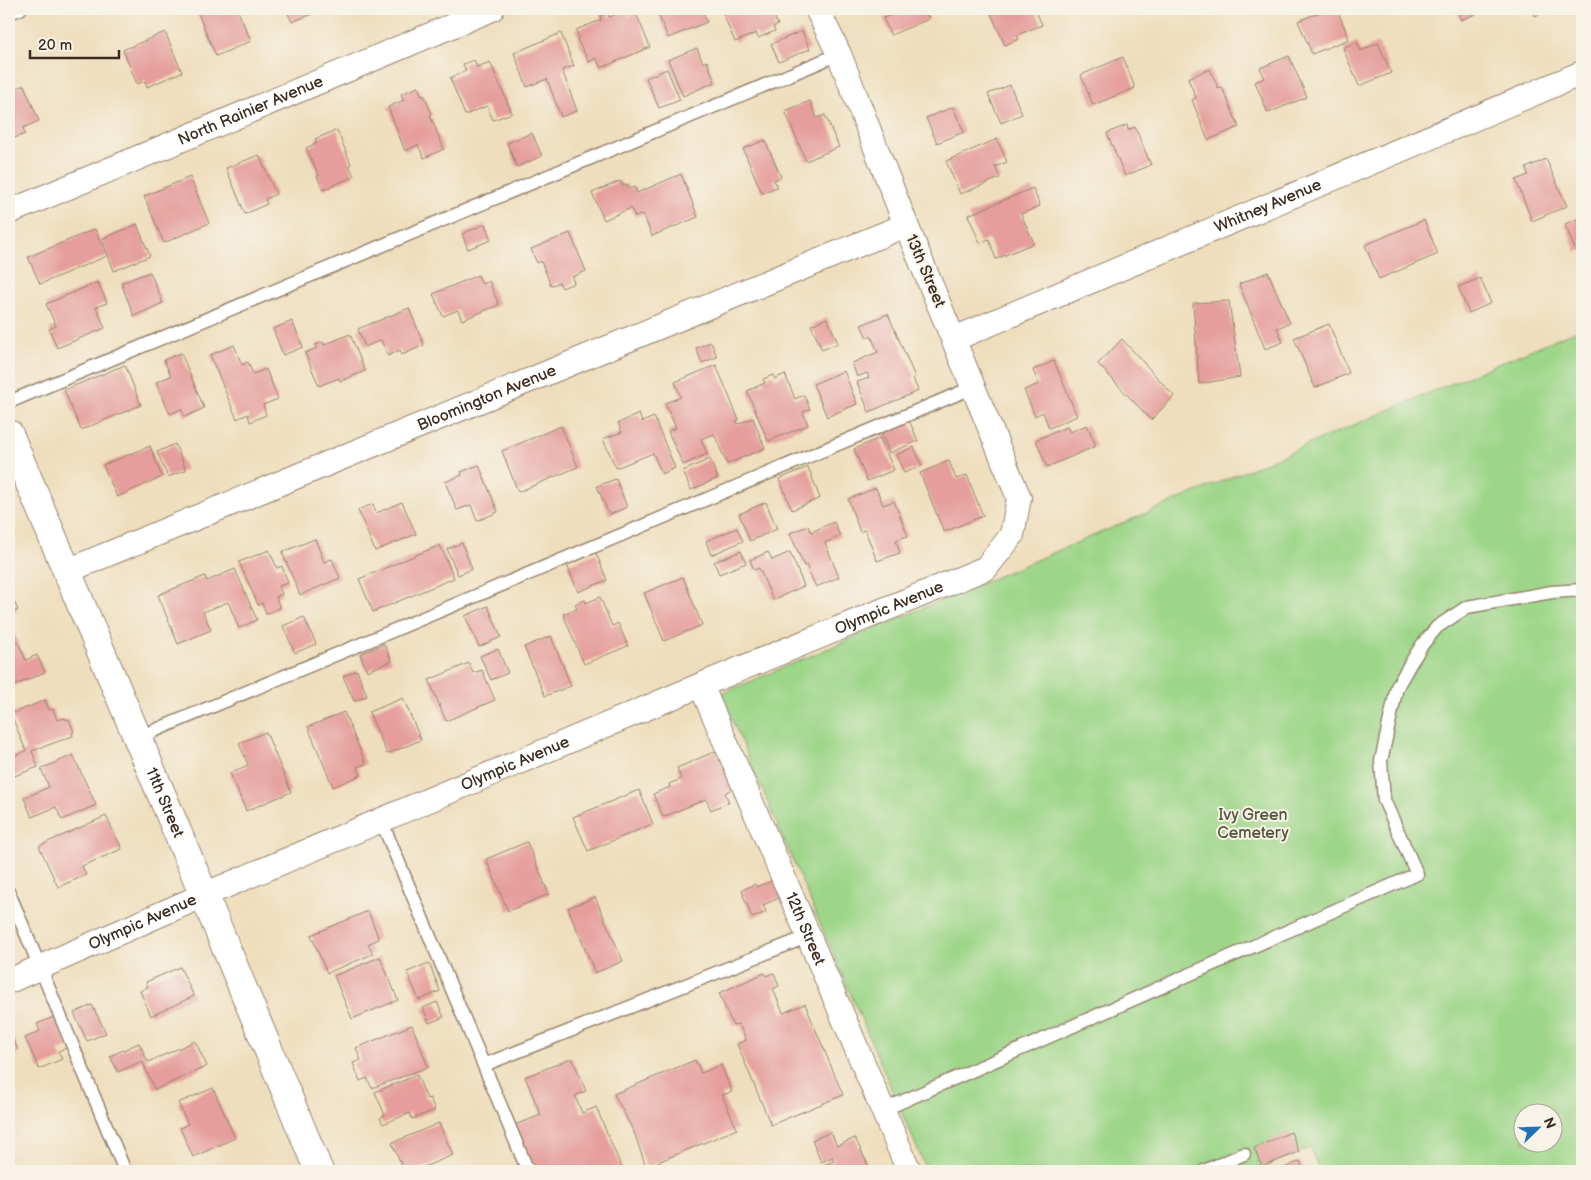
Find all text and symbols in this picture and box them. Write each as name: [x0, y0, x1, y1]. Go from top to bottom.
scale bar: [30, 28, 119, 60]
text: 20 m: [38, 36, 72, 55]
street label: North Rainier Avenue: [175, 71, 326, 149]
street label: Whitney Avenue: [1212, 175, 1325, 237]
street label: 13th Street: [901, 232, 949, 311]
street label: Bloomington Avenue: [414, 361, 559, 435]
street label: Olympic Avenue: [832, 577, 947, 639]
street label: Olympic Avenue: [458, 732, 573, 795]
street label: 11th Street: [142, 765, 188, 840]
park label: Ivy Green Cemetery: [1217, 806, 1289, 843]
street label: 12th Street: [781, 889, 829, 968]
street label: Olympic Avenue: [86, 890, 200, 954]
north arrow: [1514, 1102, 1564, 1152]
text: N: [1540, 1115, 1559, 1131]

